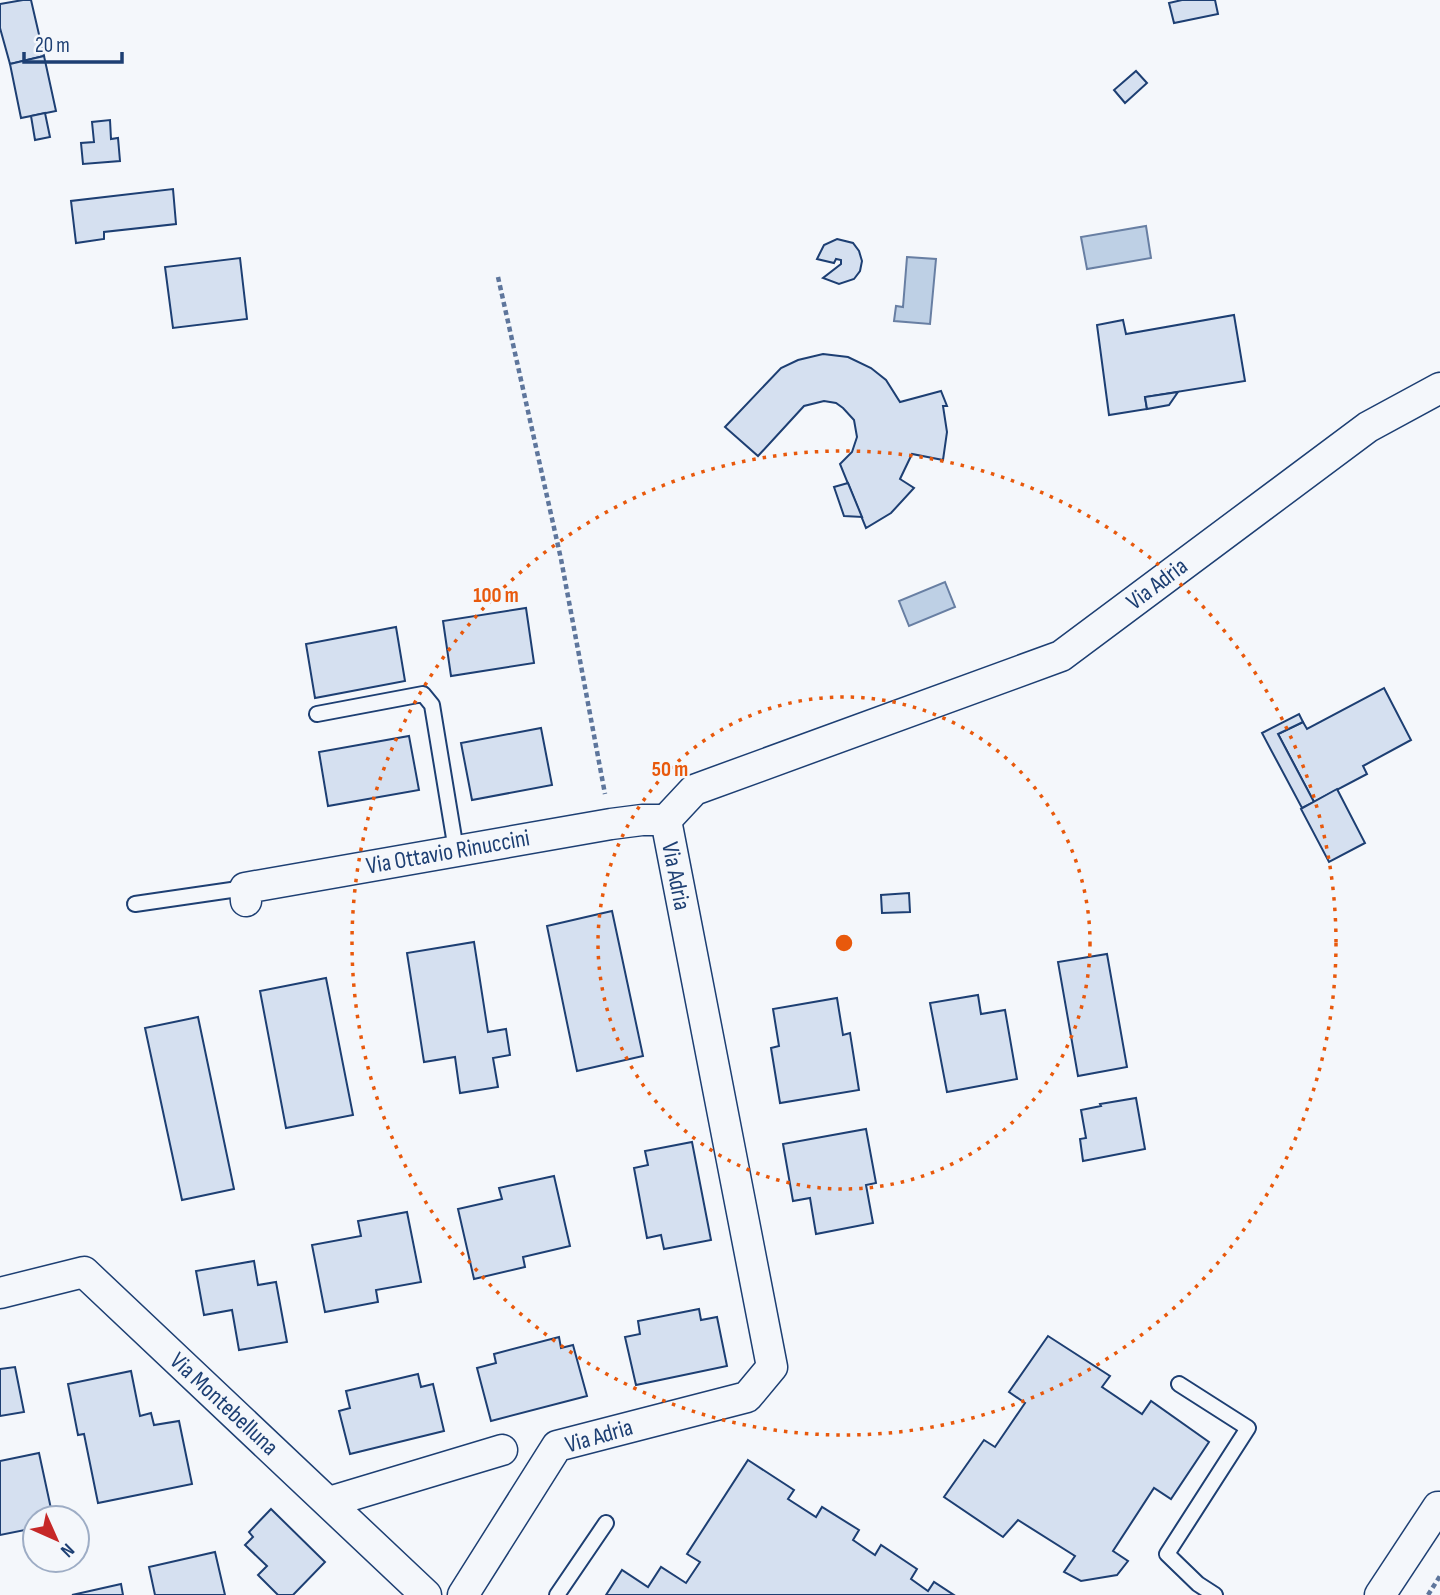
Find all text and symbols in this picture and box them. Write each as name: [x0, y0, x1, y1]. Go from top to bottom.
scale bar: [24, 21, 122, 65]
text: 20 m: [35, 33, 70, 58]
street label: Via Adria: [1121, 552, 1193, 616]
text: 100 m: [473, 583, 519, 608]
text: 50 m: [652, 757, 688, 782]
street label: Via Ottavio Rinuccini: [364, 823, 532, 881]
street label: Via Adria: [655, 839, 697, 913]
centre of rings: [832, 931, 856, 955]
street label: Via Montebelluna: [164, 1346, 284, 1462]
street label: Via Adria: [562, 1413, 636, 1459]
north arrow: [21, 1504, 91, 1574]
text: N: [55, 1538, 79, 1562]

